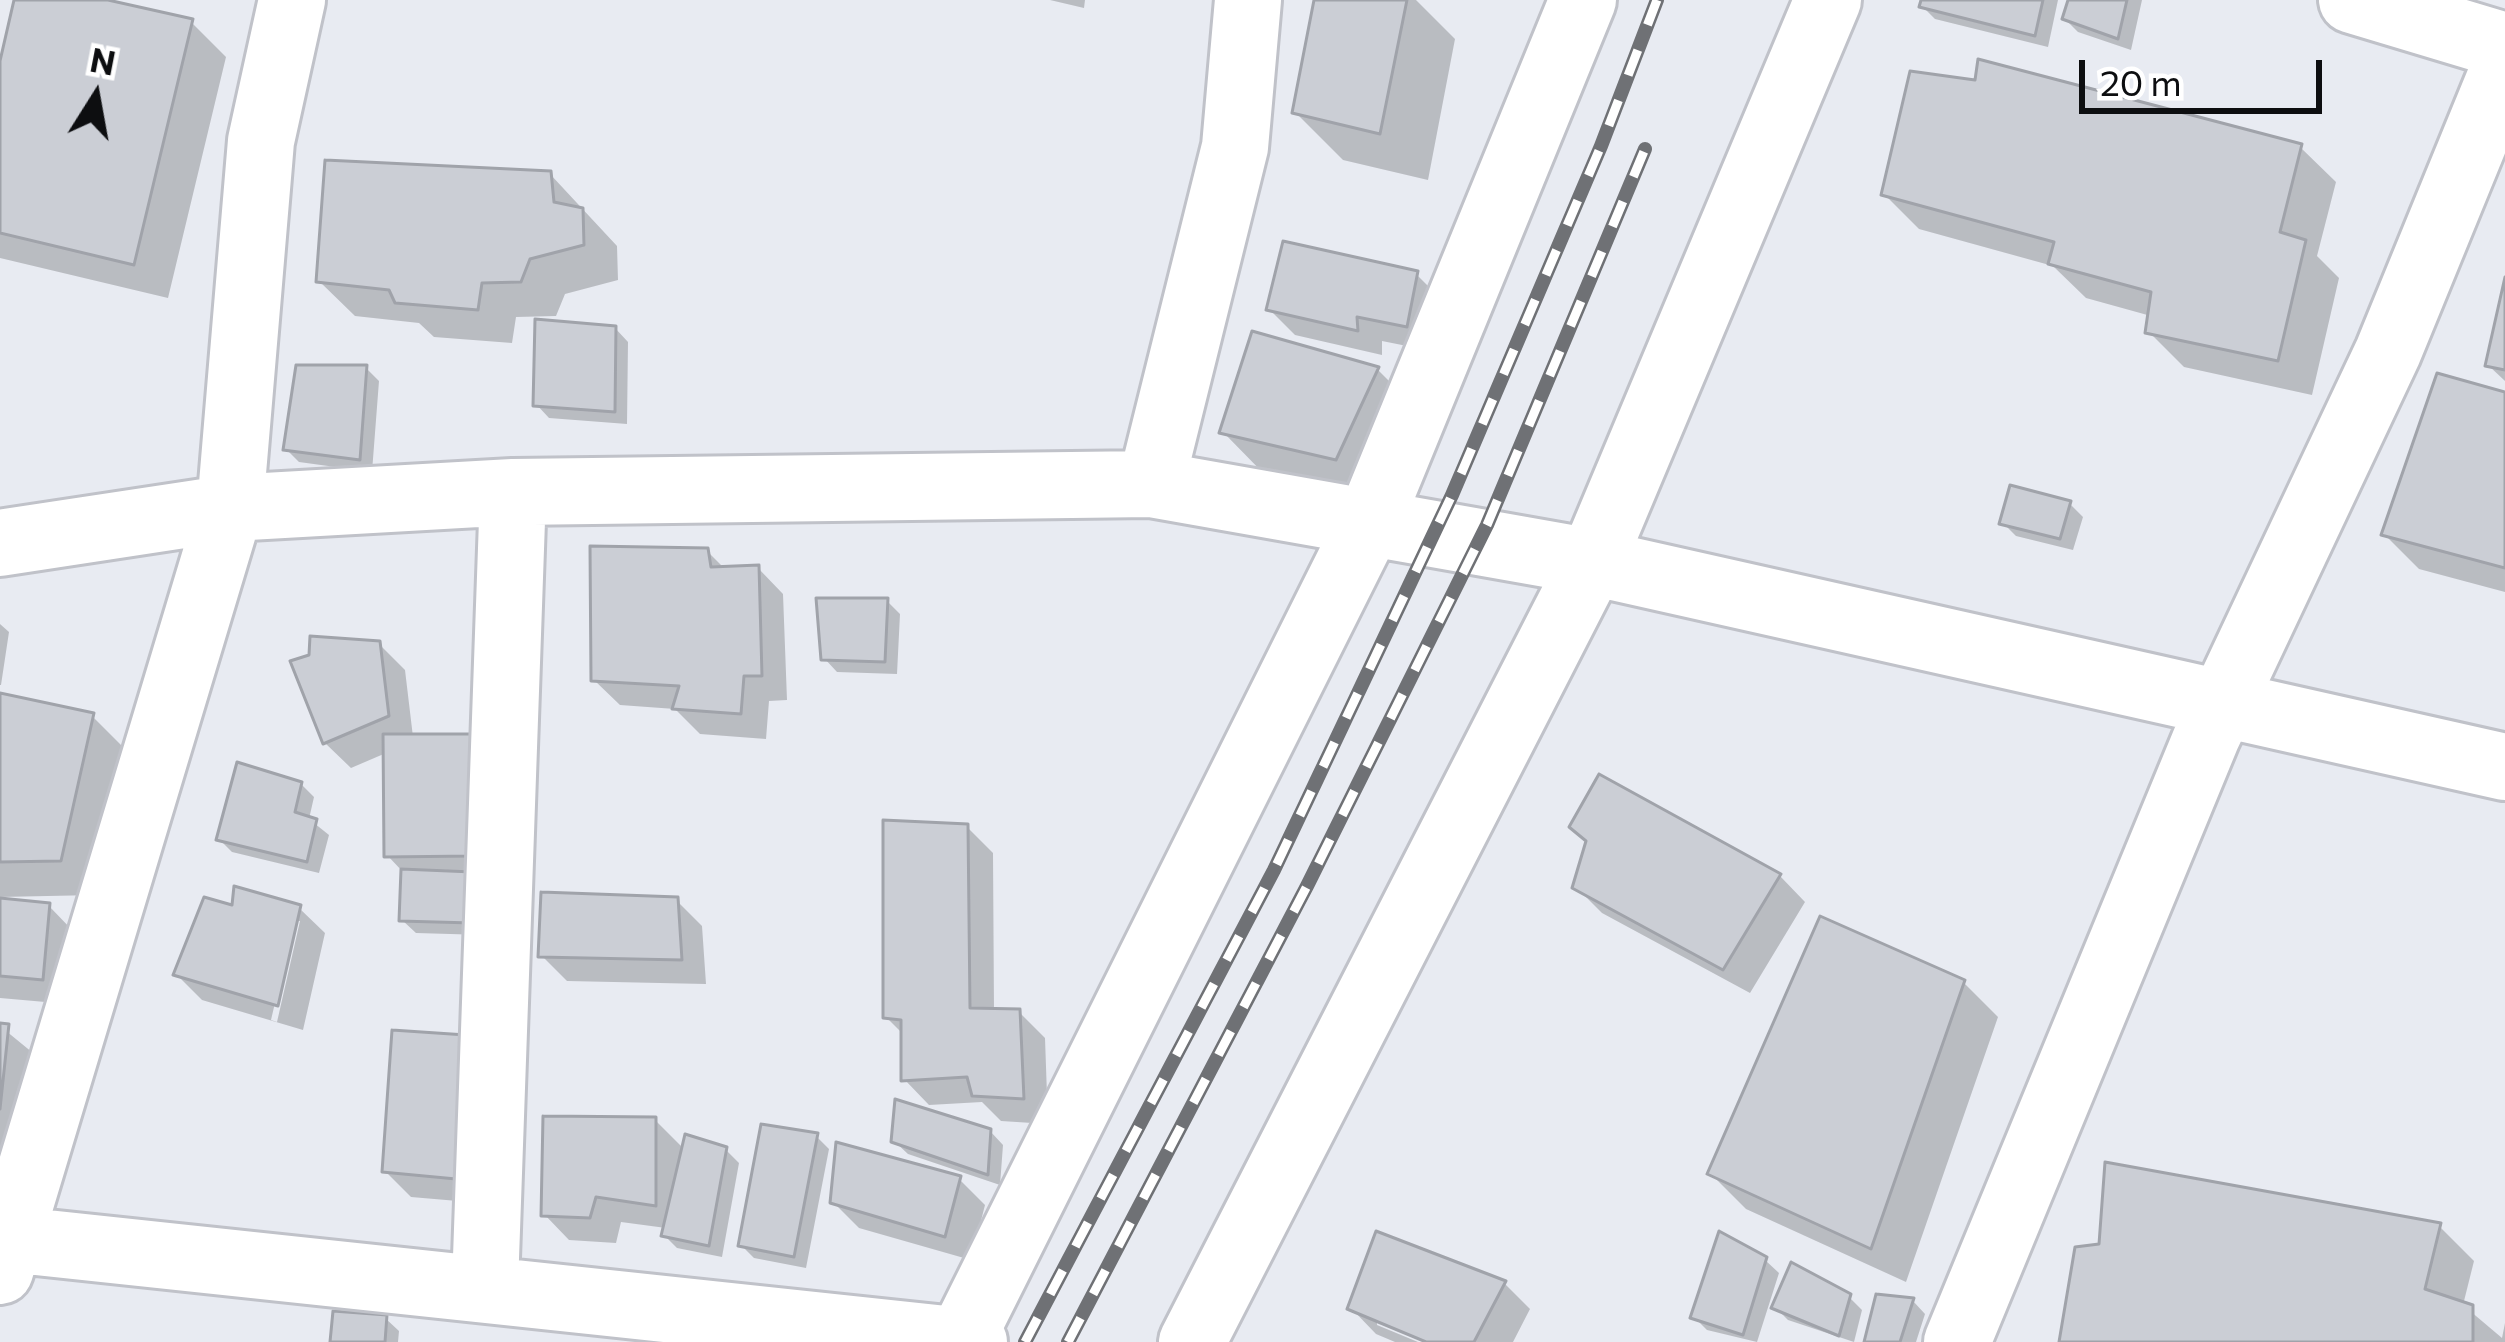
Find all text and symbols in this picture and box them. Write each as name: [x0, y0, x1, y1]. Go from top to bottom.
north arrow: [36, 36, 156, 156]
scale bar: [2085, 36, 2328, 110]
text: N: [87, 38, 119, 83]
text: 20 m: [2100, 59, 2182, 103]

